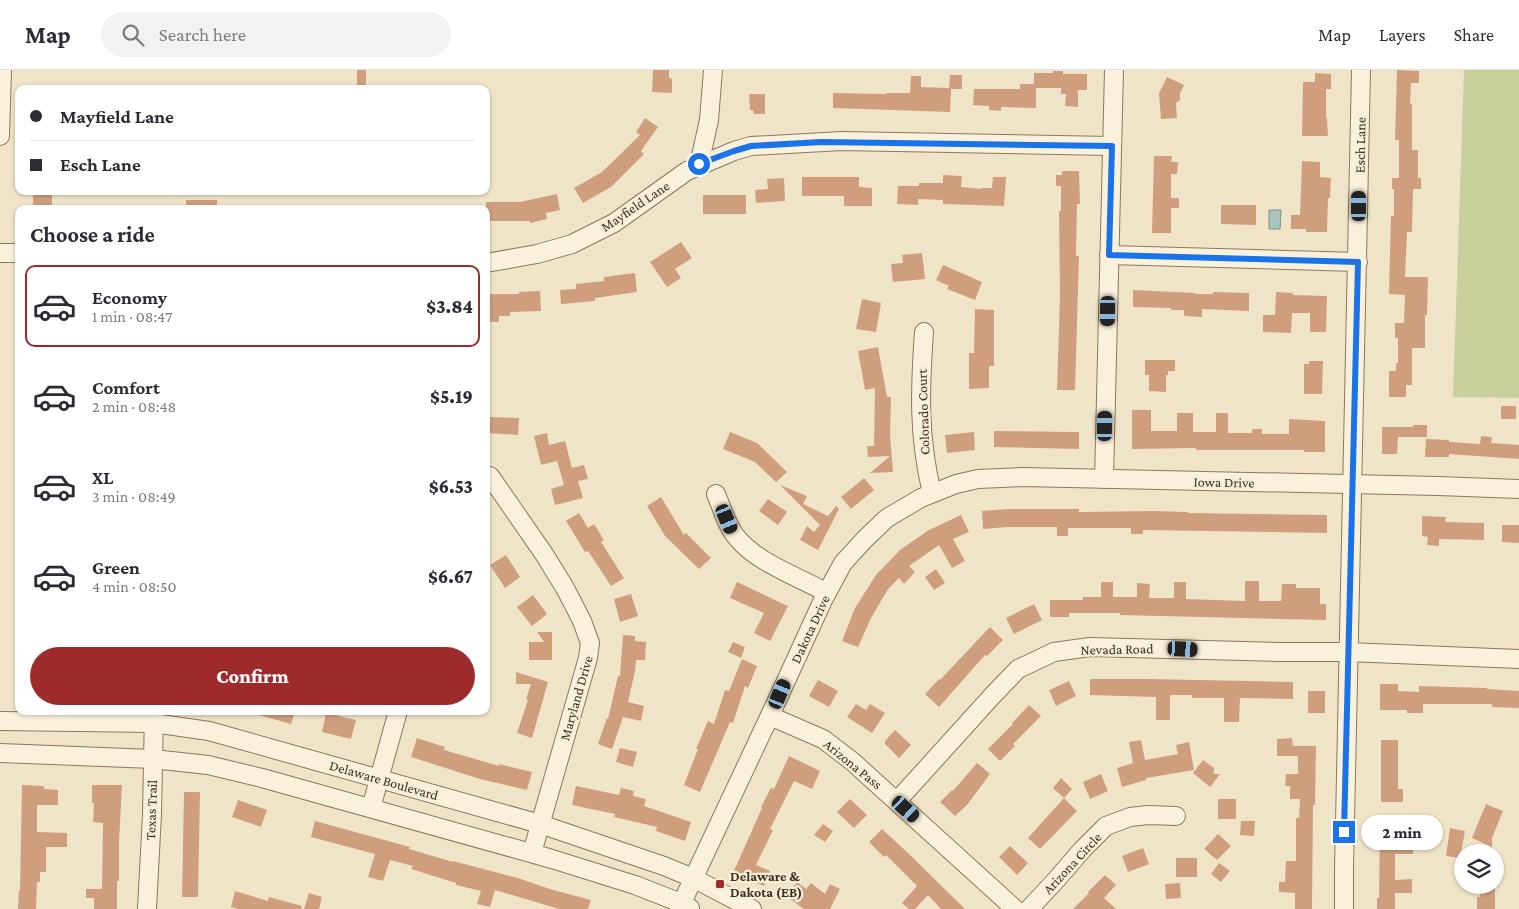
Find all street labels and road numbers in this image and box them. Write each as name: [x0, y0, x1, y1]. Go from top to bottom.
street label: Esch Lane: [1352, 117, 1368, 173]
street label: Mayfield Lane: [598, 177, 672, 235]
street label: Colorado Court: [913, 368, 932, 455]
street label: Iowa Drive: [1193, 473, 1255, 491]
street label: Dakota Drive: [787, 592, 833, 666]
street label: Nevada Road: [1080, 640, 1154, 658]
street label: Maryland Drive: [556, 654, 596, 742]
street label: Arizona Pass: [821, 736, 885, 792]
street label: Delaware Boulevard: [328, 757, 441, 803]
street label: Texas Trail: [142, 779, 160, 840]
street label: Arizona Circle: [1039, 829, 1105, 897]

